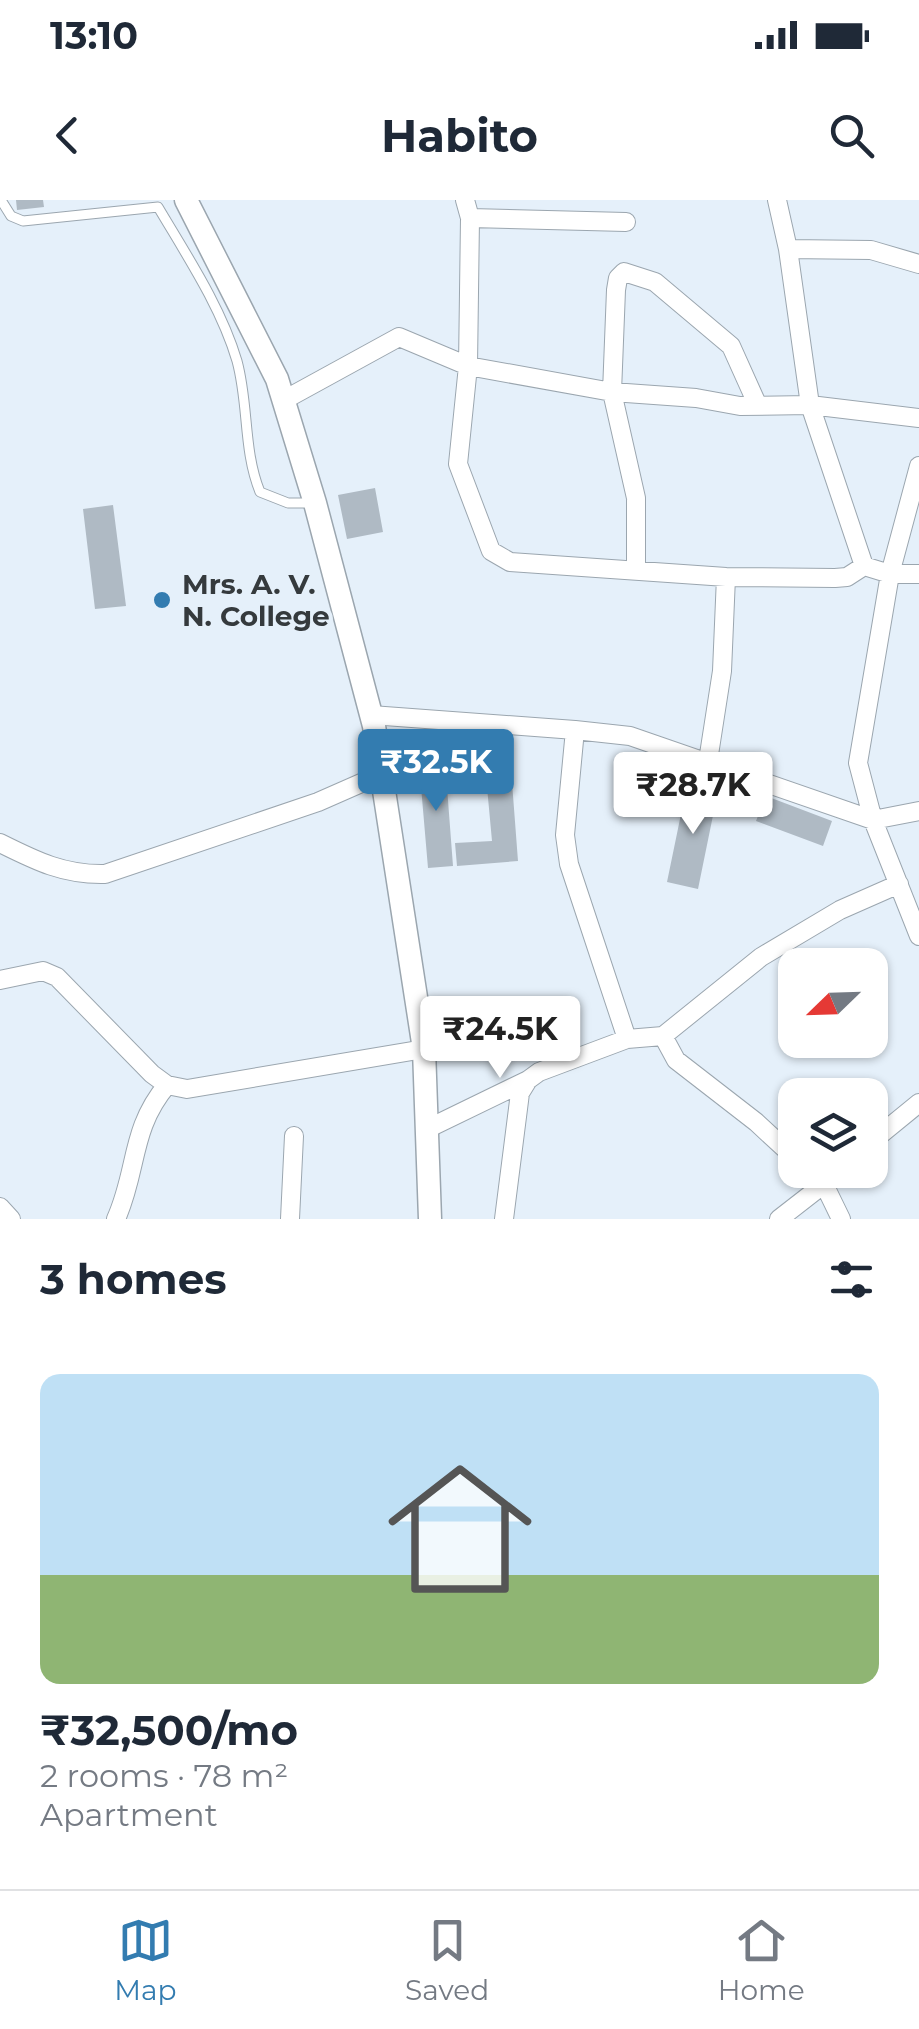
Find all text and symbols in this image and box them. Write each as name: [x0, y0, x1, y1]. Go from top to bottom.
text: 13:10: [50, 12, 138, 59]
icon: back: [40, 108, 95, 163]
text: Habito: [381, 108, 538, 163]
icon: search: [824, 108, 879, 163]
place label: Mrs. A. V. N. College: [182, 567, 330, 633]
marker: Mrs. A. V. N. College: [151, 589, 173, 611]
pin: ₹32.5K: [355, 729, 517, 814]
text: ₹32.5K: [380, 742, 492, 781]
pin: ₹28.7K: [612, 752, 774, 837]
text: ₹28.7K: [636, 765, 750, 804]
north arrow: [778, 948, 888, 1058]
map controls: [778, 948, 888, 1188]
pin: ₹24.5K: [419, 996, 581, 1081]
text: ₹24.5K: [442, 1009, 558, 1048]
button: layers: [778, 1078, 888, 1188]
icon: filters: [824, 1252, 879, 1307]
text: 3 homes: [40, 1253, 226, 1305]
icon: home: [370, 1439, 550, 1619]
text: ₹32,500/mo: [40, 1704, 298, 1756]
text: 2 rooms · 78 m²: [40, 1756, 288, 1795]
text: Apartment: [40, 1795, 218, 1834]
tab: Map: [114, 1913, 177, 2007]
tab: Saved: [405, 1913, 489, 2007]
tab: Home: [718, 1913, 805, 2007]

